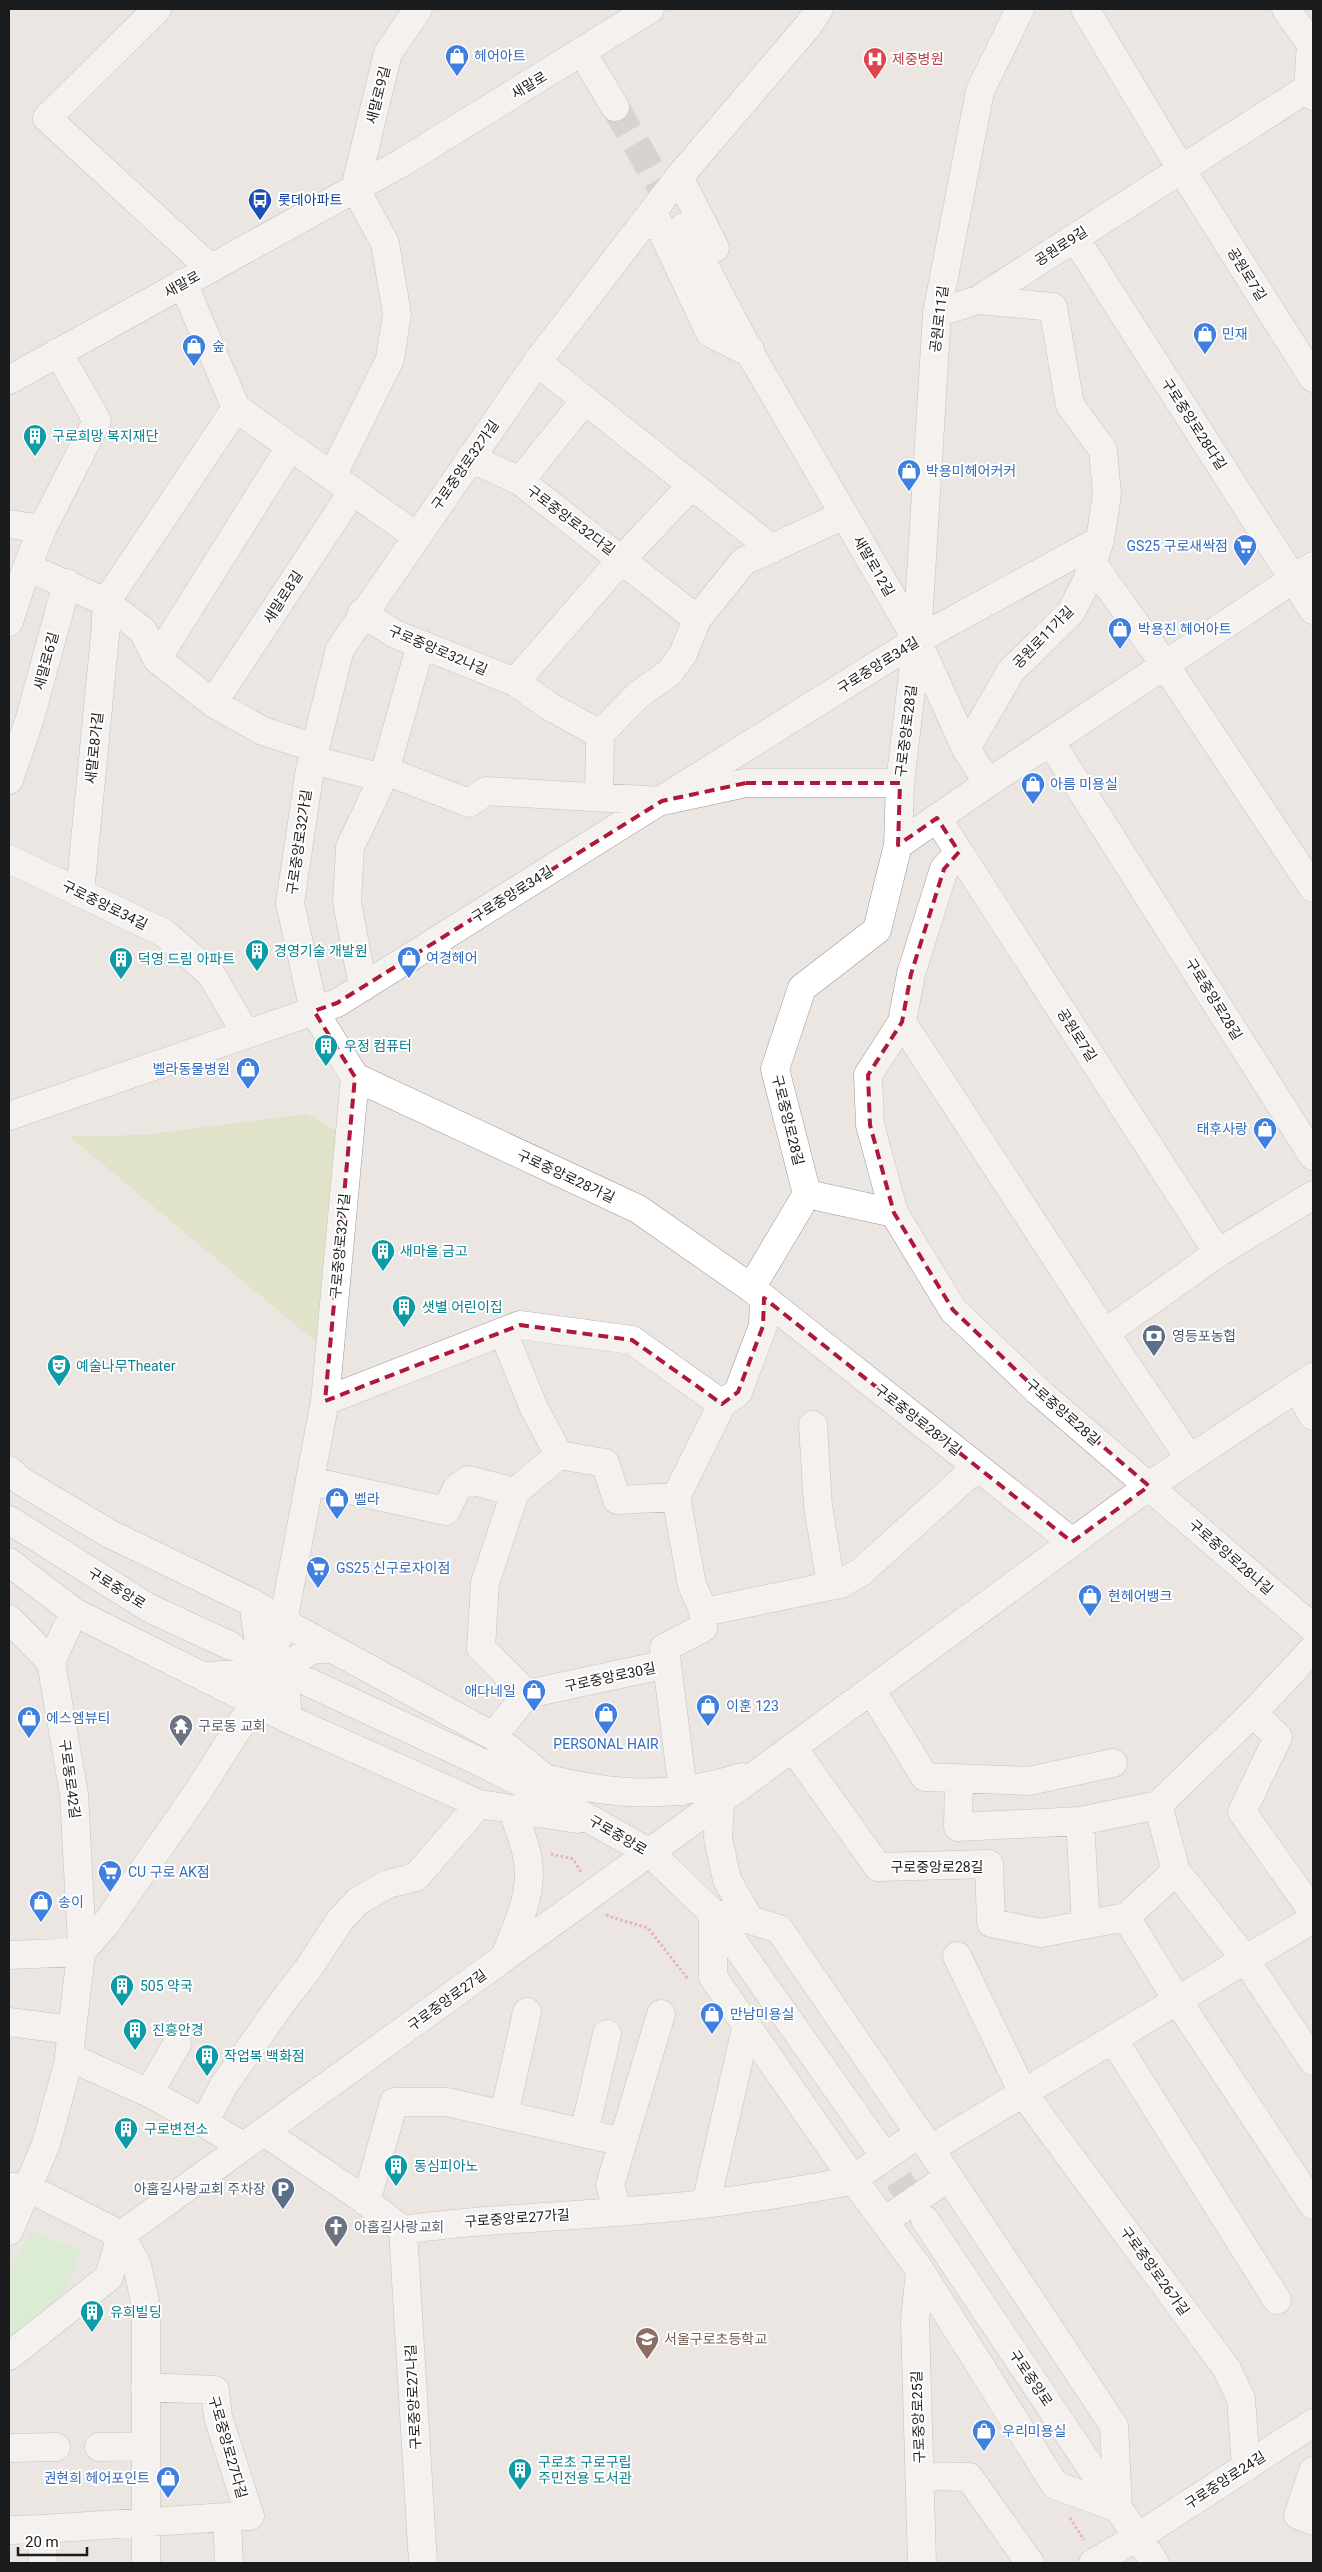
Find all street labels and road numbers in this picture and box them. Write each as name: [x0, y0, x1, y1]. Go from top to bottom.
street label: 새말로9길: [363, 64, 393, 126]
street label: 새말로: [508, 68, 550, 102]
street label: 공원로9길: [1032, 223, 1090, 269]
street label: 공원로7길: [1224, 245, 1270, 303]
street label: 새말로: [161, 268, 203, 300]
street label: 공원로11길: [927, 285, 951, 353]
street label: 구로중앙로28다길: [1158, 375, 1230, 473]
street label: 구로중앙로32가길: [428, 417, 502, 513]
street label: 구로중앙로32다길: [524, 482, 618, 558]
street label: 새말로12길: [850, 533, 898, 599]
street label: 새말로8길: [260, 568, 306, 626]
street label: 공원로11가길: [1009, 603, 1077, 671]
street label: 구로중앙로32나길: [386, 622, 490, 678]
street label: 새말로6길: [31, 630, 61, 692]
street label: 구로중앙로34길: [834, 634, 922, 696]
street label: 구로중앙로28길: [892, 684, 920, 778]
street label: 새말로8가길: [82, 711, 106, 785]
street label: 구로중앙로32가길: [284, 788, 314, 896]
street label: 구로중앙로34길: [468, 863, 556, 925]
street label: 구로중앙로34길: [60, 877, 150, 933]
street label: 구로중앙로28길: [1183, 955, 1245, 1043]
street label: 공원로7길: [1054, 1006, 1100, 1064]
street label: 구로중앙로28길: [769, 1073, 807, 1167]
street label: 구로중앙로28가길: [515, 1146, 617, 1206]
street label: 구로중앙로32가길: [327, 1193, 353, 1299]
street label: 구로중앙로28길: [1023, 1375, 1103, 1449]
street label: 구로중앙로28가길: [871, 1381, 965, 1459]
street label: 구로중앙로28나길: [1186, 1516, 1276, 1598]
street label: 구로중앙로: [85, 1564, 149, 1612]
street label: 구로중앙로30길: [563, 1660, 657, 1694]
street label: 구로동로42길: [57, 1738, 83, 1820]
street label: 구로중앙로: [586, 1812, 650, 1858]
street label: 구로중앙로28길: [890, 1859, 984, 1875]
street label: 구로중앙로27길: [405, 1966, 489, 2034]
street label: 구로중앙로27가길: [464, 2206, 570, 2230]
street label: 구로중앙로26가길: [1117, 2223, 1193, 2319]
street label: 구로중앙로27나길: [402, 2344, 424, 2450]
street label: 구로중앙로: [1006, 2347, 1056, 2409]
street label: 구로중앙로25길: [908, 2370, 928, 2464]
street label: 구로중앙로27다길: [206, 2394, 250, 2500]
street label: 구로중앙로24길: [1182, 2448, 1268, 2512]

